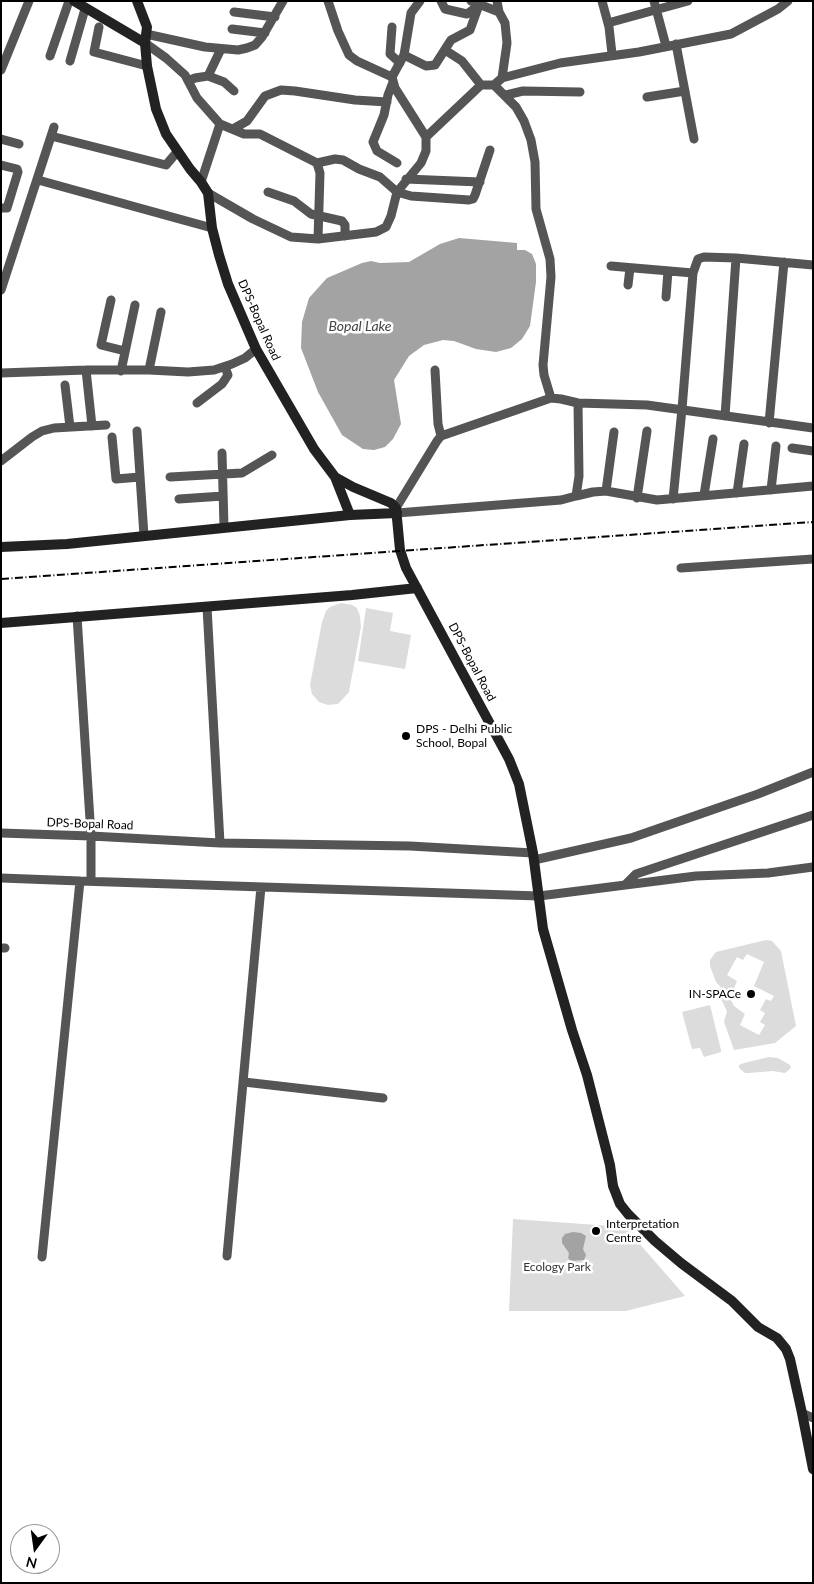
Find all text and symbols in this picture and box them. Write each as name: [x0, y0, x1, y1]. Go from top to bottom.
street label: DPS-Bopal Road: [235, 277, 283, 363]
water label: Bopal Lake: [328, 318, 392, 334]
street label: DPS-Bopal Road: [445, 620, 499, 704]
place label: DPS - Delhi Public School, Bopal: [416, 722, 512, 750]
marker: DPS - Delhi Public School, Bopal: [400, 730, 412, 742]
street label: DPS-Bopal Road: [46, 815, 134, 833]
place label: IN-SPACe: [689, 987, 741, 1001]
marker: IN-SPACe: [745, 988, 757, 1000]
place label: Interpretation Centre: [606, 1217, 679, 1245]
marker: Interpretation Centre: [590, 1225, 602, 1237]
park label: Ecology Park: [523, 1260, 591, 1274]
north arrow: [10, 1524, 60, 1574]
text: N: [24, 1554, 39, 1573]

